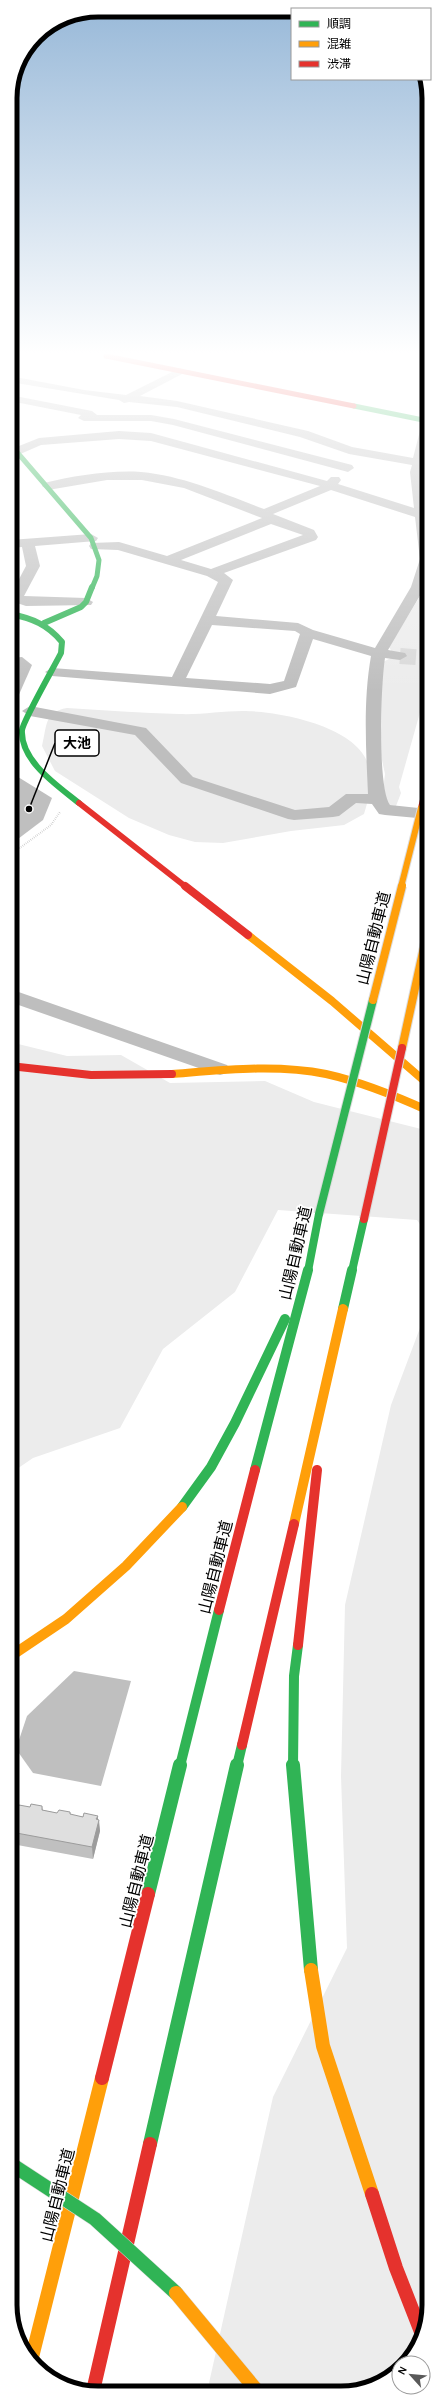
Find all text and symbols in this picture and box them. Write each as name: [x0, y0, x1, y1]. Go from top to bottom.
legend: [291, 8, 431, 80]
text: 順調: [327, 17, 351, 31]
text: 混雑: [327, 37, 351, 51]
text: 渋滞: [327, 57, 351, 71]
callout: 大池: [55, 730, 99, 756]
text: 大池: [63, 735, 91, 752]
street label: 山陽自動車道: [353, 889, 394, 987]
street label: 山陽自動車道: [275, 1204, 316, 1302]
street label: 山陽自動車道: [195, 1518, 236, 1616]
street label: 山陽自動車道: [116, 1832, 157, 1930]
street label: 山陽自動車道: [37, 2146, 78, 2244]
north arrow: [391, 2355, 431, 2395]
text: N: [395, 2364, 410, 2377]

